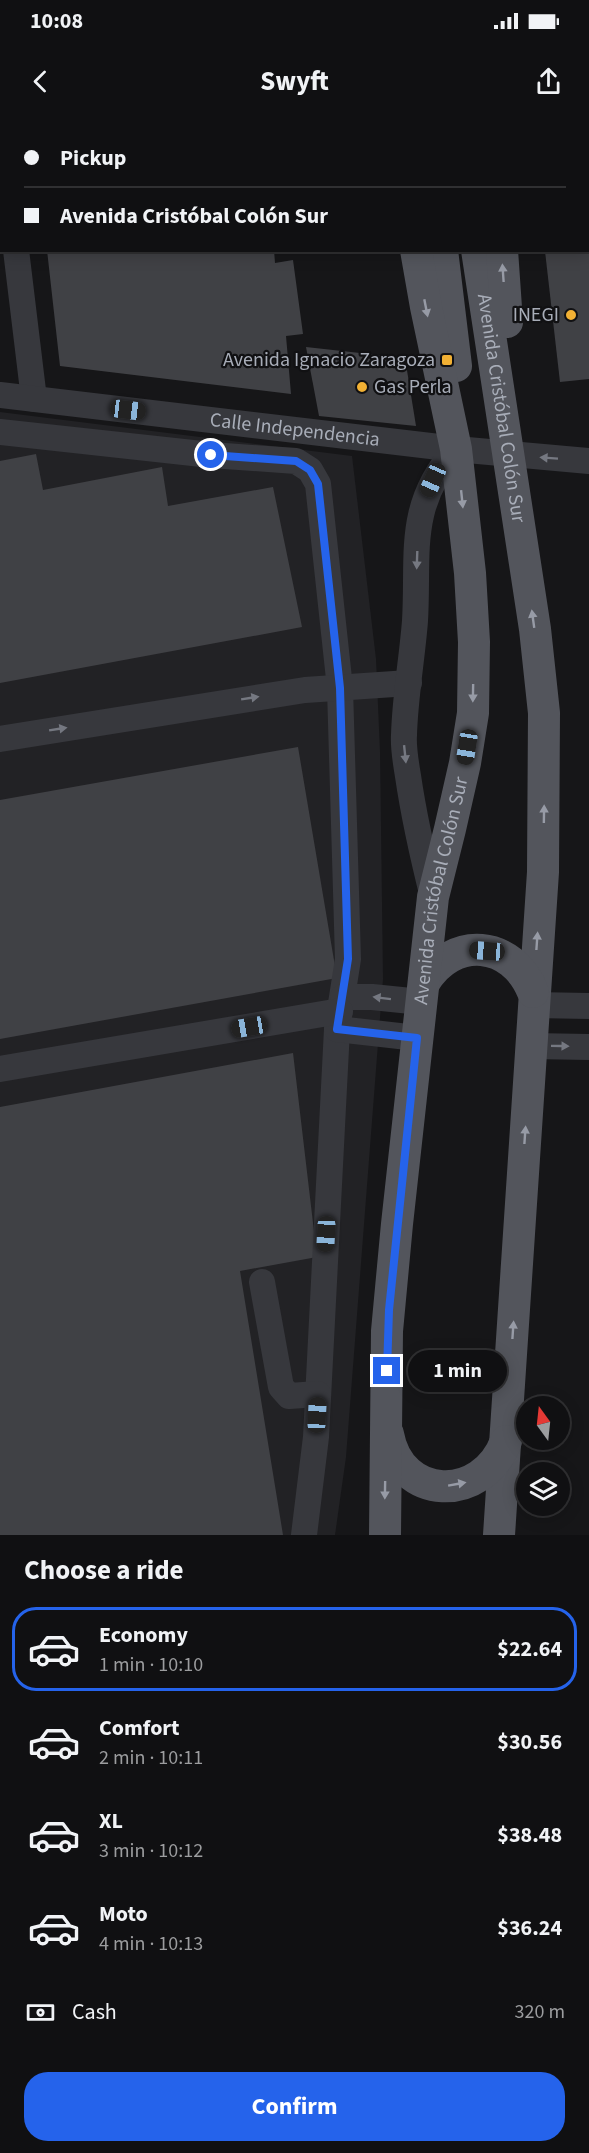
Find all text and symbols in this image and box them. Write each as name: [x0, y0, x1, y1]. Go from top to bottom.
text: 10:08: [30, 5, 83, 37]
text: Swyft: [260, 62, 329, 101]
icon: back: [24, 65, 57, 98]
icon: share: [532, 65, 565, 98]
text: Pickup: [60, 142, 126, 174]
text: Avenida Cristóbal Colón Sur: [60, 200, 328, 232]
one-way arrow: [499, 264, 508, 283]
street label: Avenida Cristóbal Colón Sur: [470, 292, 533, 525]
one-way arrow: [422, 299, 431, 318]
place label: INEGI: [513, 301, 559, 329]
marker: INEGI: [564, 308, 578, 322]
place label: Avenida Ignacio Zaragoza: [223, 346, 435, 374]
marker: Avenida Ignacio Zaragoza: [440, 353, 454, 367]
place label: Gas Perla: [374, 373, 452, 401]
marker: Gas Perla: [355, 380, 369, 394]
car: [109, 399, 147, 421]
street label: Calle Independencia: [208, 406, 382, 454]
route start: [197, 441, 224, 468]
one-way arrow: [540, 453, 559, 463]
car: [417, 460, 449, 500]
one-way arrow: [457, 489, 467, 508]
one-way arrow: [412, 551, 421, 570]
one-way arrow: [529, 610, 538, 629]
one-way arrow: [468, 684, 478, 703]
one-way arrow: [241, 694, 260, 703]
one-way arrow: [48, 725, 67, 734]
car: [455, 728, 479, 766]
one-way arrow: [401, 745, 410, 764]
street label: Avenida Cristóbal Colón Sur: [407, 774, 475, 1006]
one-way arrow: [539, 804, 548, 823]
one-way arrow: [533, 931, 542, 950]
car: [468, 941, 506, 961]
one-way arrow: [373, 993, 392, 1003]
car: [230, 1015, 268, 1039]
one-way arrow: [550, 1042, 569, 1051]
one-way arrow: [520, 1126, 530, 1145]
car: [316, 1216, 336, 1252]
one-way arrow: [508, 1320, 518, 1339]
callout: 1 min: [408, 1350, 507, 1392]
route end: [373, 1357, 400, 1384]
text: 1 min: [433, 1357, 482, 1385]
north arrow: [516, 1396, 570, 1450]
map controls: [516, 1396, 570, 1516]
car: [307, 1397, 327, 1433]
button: layers: [516, 1462, 570, 1516]
one-way arrow: [448, 1479, 467, 1488]
one-way arrow: [380, 1481, 390, 1500]
text: Choose a ride: [24, 1551, 184, 1590]
text: Economy: [99, 1619, 188, 1651]
icon: car: [27, 1622, 81, 1676]
text: $22.64: [497, 1633, 562, 1665]
text: 1 min · 10:10: [99, 1651, 203, 1679]
text: Comfort: [99, 1712, 180, 1744]
icon: car: [27, 1715, 81, 1769]
text: $30.56: [497, 1726, 562, 1758]
text: 2 min · 10:11: [99, 1744, 203, 1772]
text: XL: [99, 1805, 123, 1837]
icon: car: [27, 1808, 81, 1862]
text: $38.48: [497, 1819, 562, 1851]
text: 3 min · 10:12: [99, 1837, 203, 1865]
text: Moto: [99, 1898, 148, 1930]
icon: car: [27, 1901, 81, 1955]
text: $36.24: [497, 1912, 562, 1944]
text: 4 min · 10:13: [99, 1930, 203, 1958]
icon: cash: [24, 1996, 57, 2029]
text: Cash: [72, 1996, 117, 2028]
text: 320 m: [515, 1998, 565, 2026]
button: Confirm: [24, 2072, 565, 2141]

